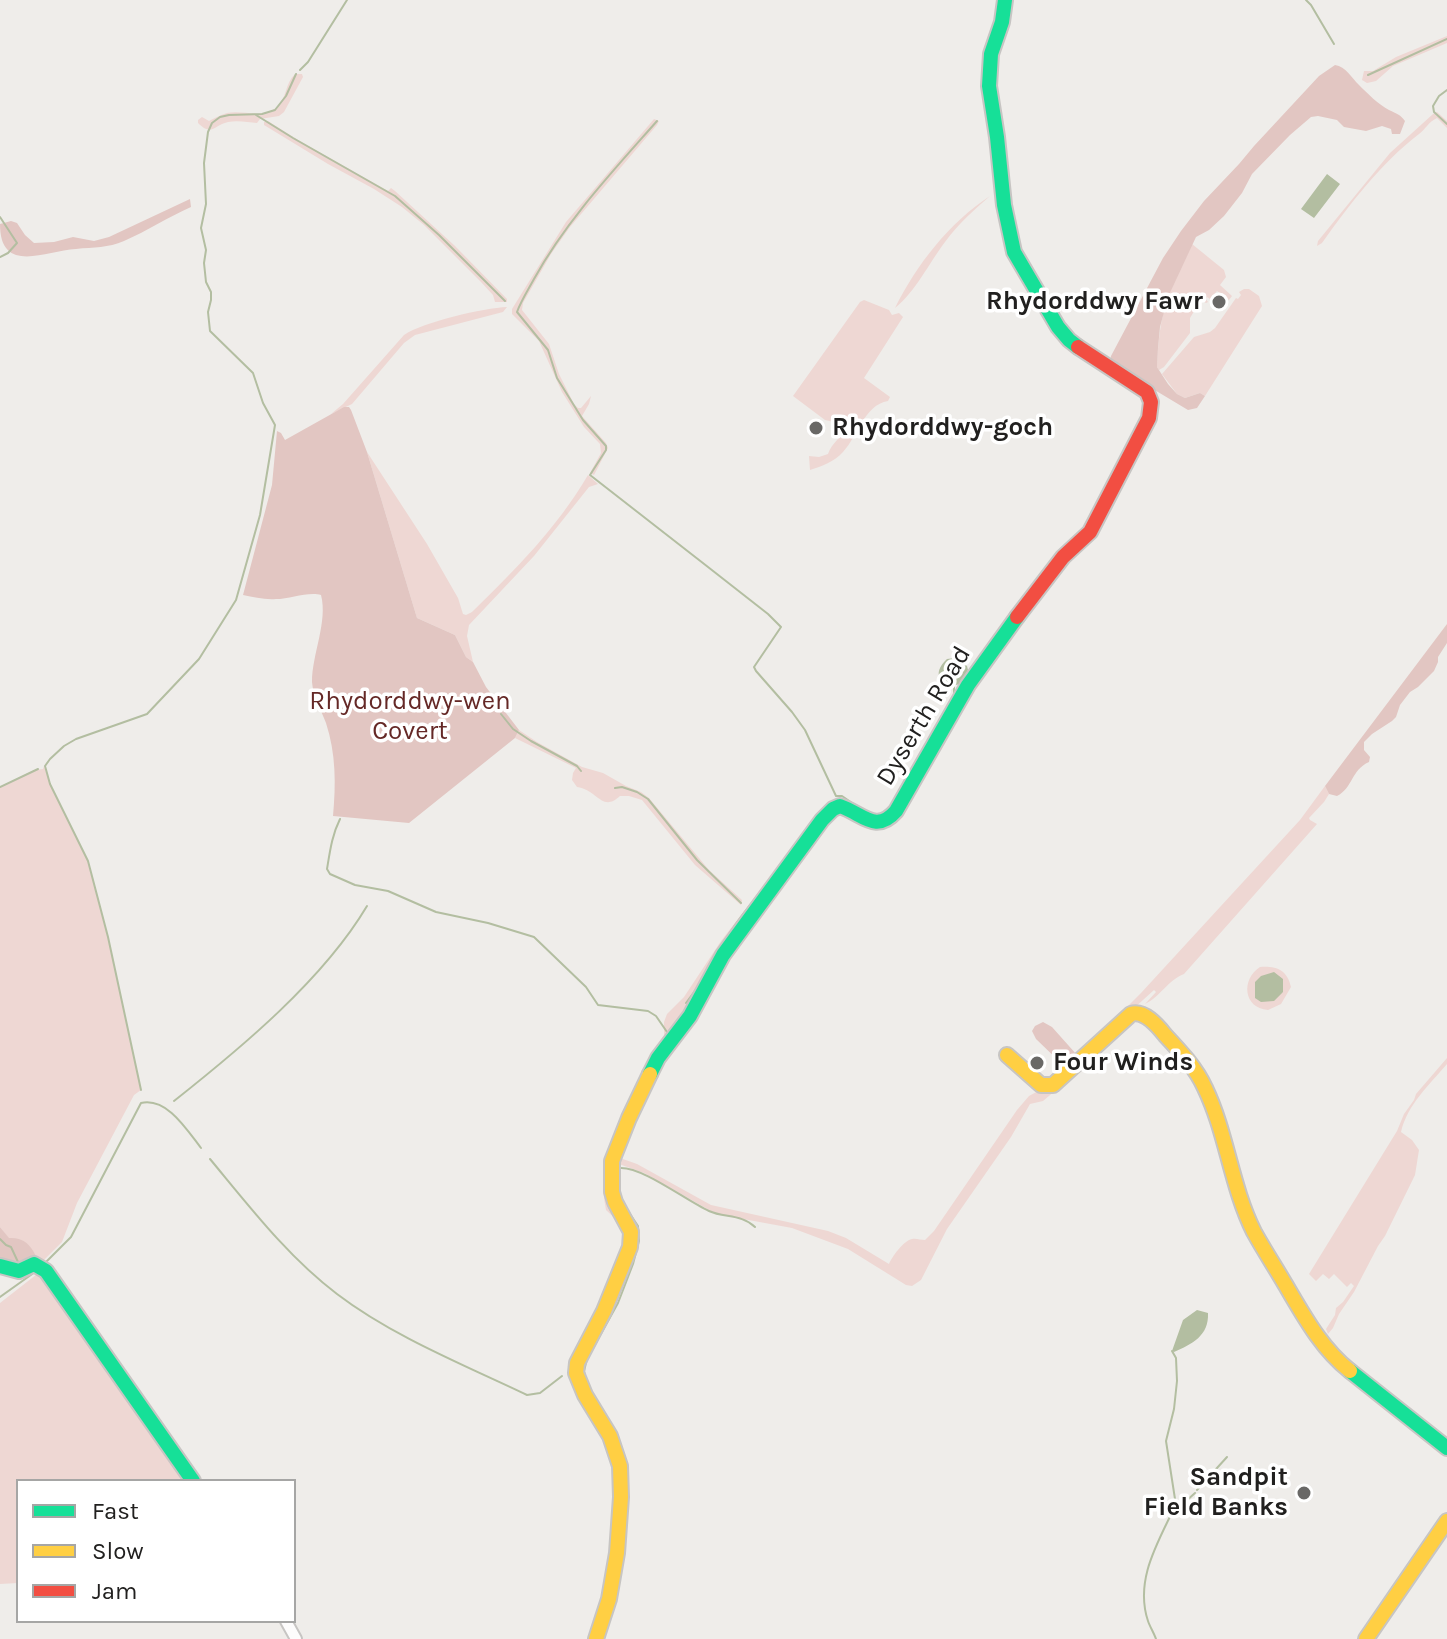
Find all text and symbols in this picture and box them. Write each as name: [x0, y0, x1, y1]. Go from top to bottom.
place label: Rhydorddwy Fawr: [986, 286, 1203, 318]
marker: Rhydorddwy Fawr: [1210, 293, 1228, 311]
place label: Rhydorddwy-goch: [832, 412, 1053, 444]
marker: Rhydorddwy-goch: [807, 419, 825, 437]
street label: Dyserth Road: [870, 641, 978, 791]
park label: Rhydorddwy-wen Covert: [309, 686, 511, 748]
place label: Four Winds: [1053, 1047, 1193, 1079]
marker: Four Winds: [1028, 1054, 1046, 1072]
place label: Sandpit Field Banks: [1144, 1462, 1288, 1524]
legend: [16, 1479, 296, 1623]
marker: Sandpit Field Banks: [1295, 1484, 1313, 1502]
text: Fast: [92, 1497, 139, 1525]
text: Slow: [92, 1537, 144, 1565]
text: Jam: [92, 1577, 137, 1605]

